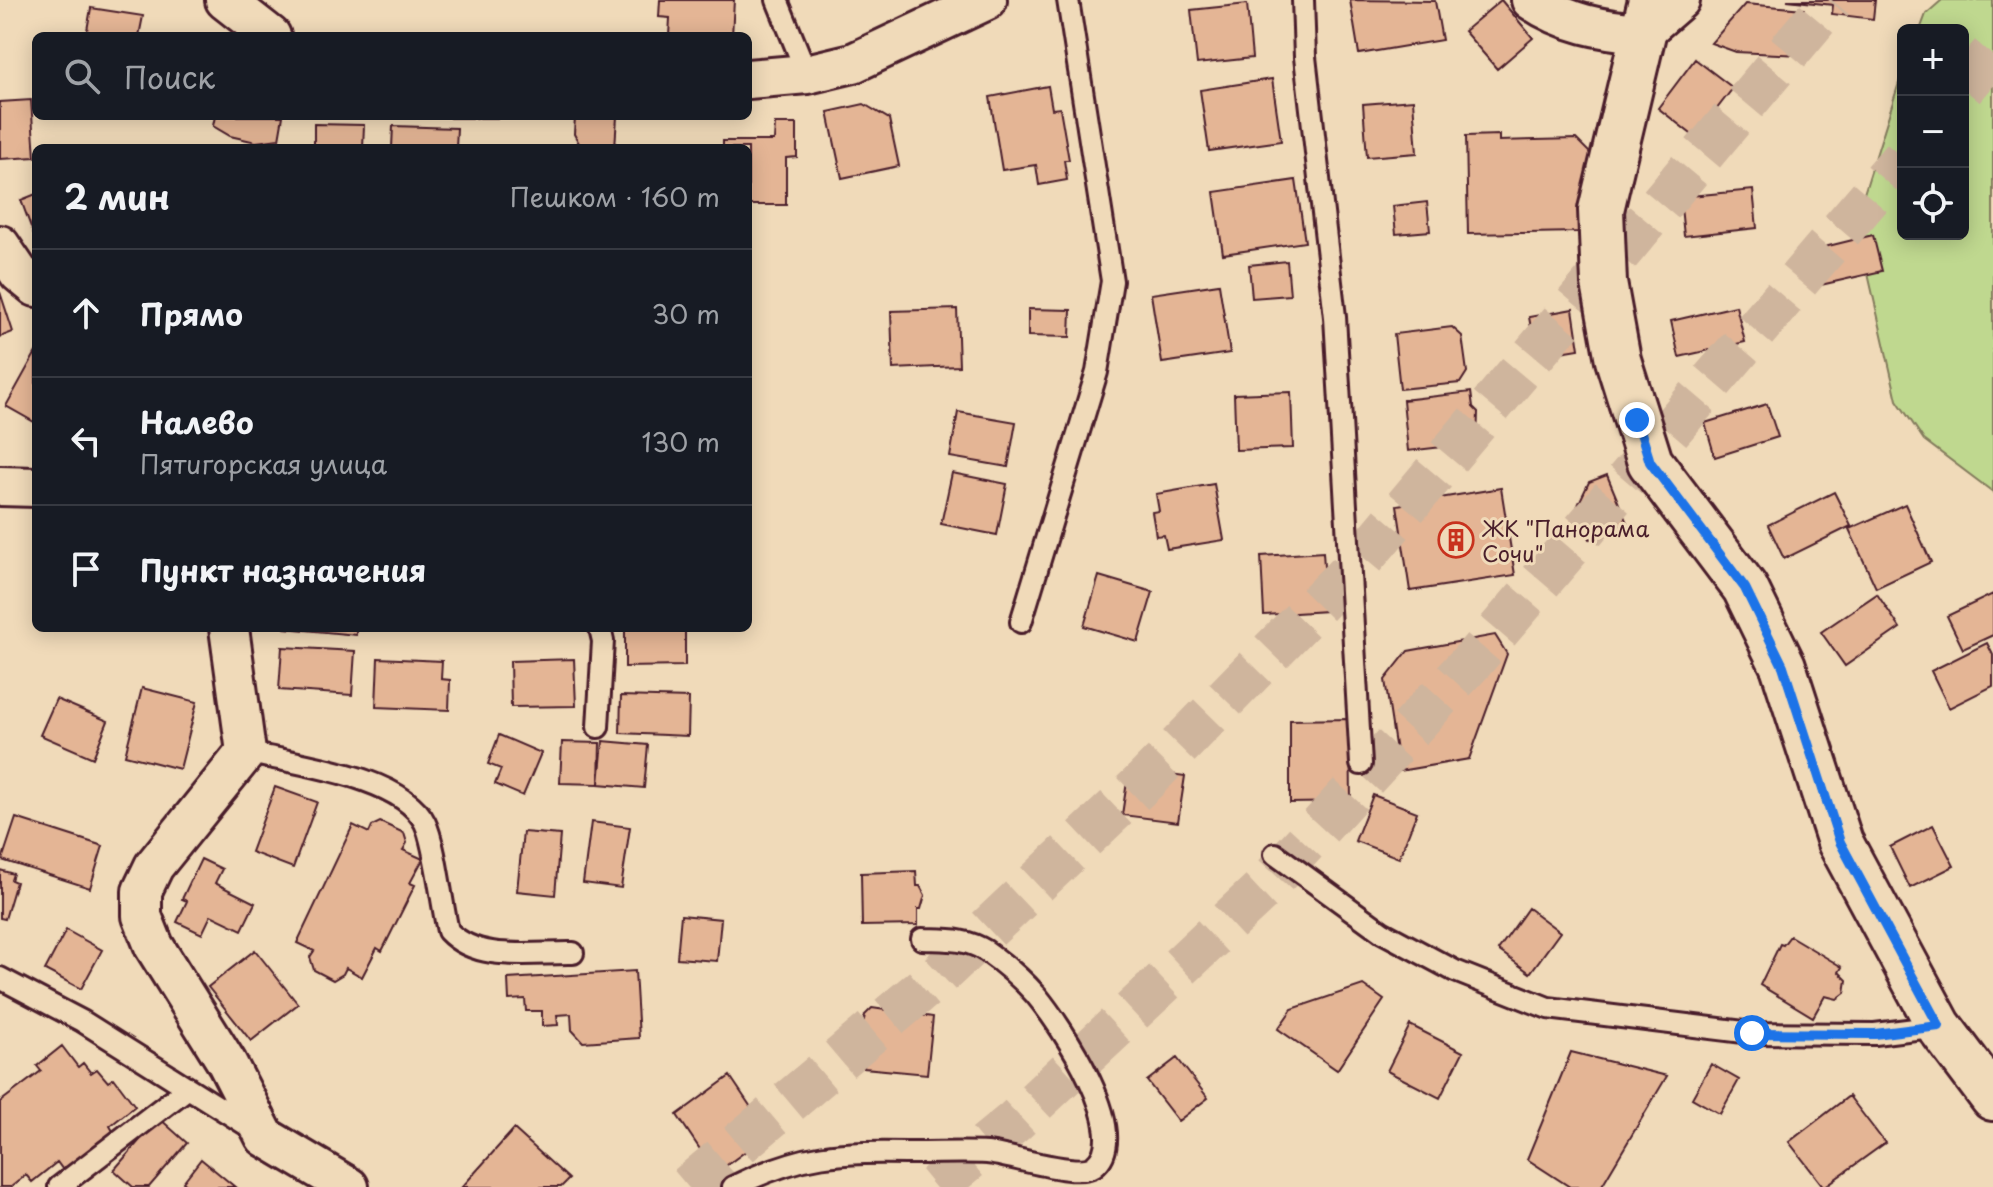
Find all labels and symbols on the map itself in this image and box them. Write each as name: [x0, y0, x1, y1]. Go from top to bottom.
route end: [1619, 402, 1655, 438]
place label: ЖК "Панорама Сочи": [1481, 511, 1649, 569]
building icon: ЖК "Панорама Сочи": [1437, 521, 1475, 559]
route start: [1734, 1015, 1770, 1051]

